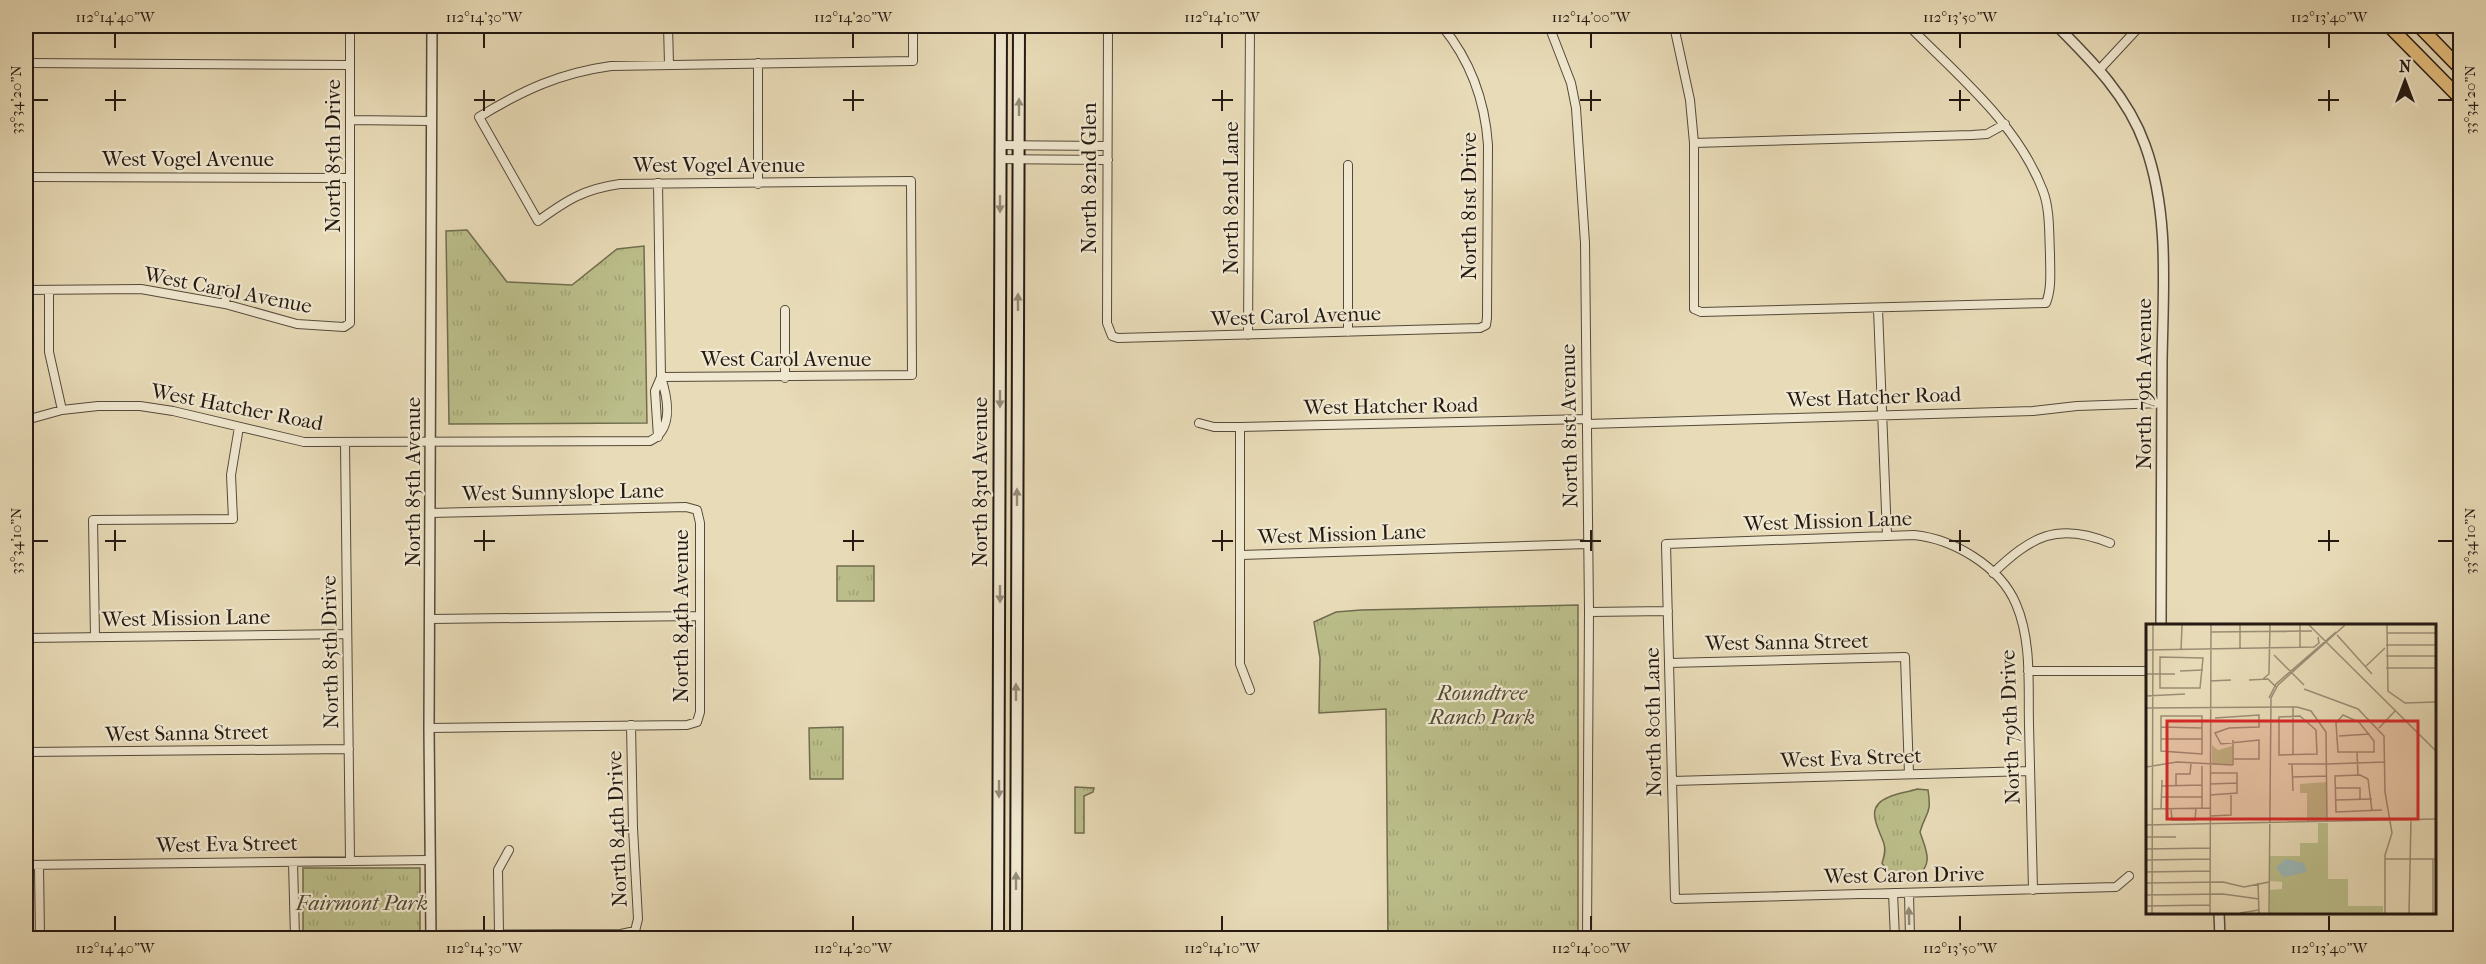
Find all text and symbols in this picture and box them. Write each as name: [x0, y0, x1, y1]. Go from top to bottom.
text: 112°14'40"W: [76, 8, 156, 26]
text: 112°14'30"W: [446, 8, 523, 26]
text: 112°14'20"W: [814, 8, 893, 26]
text: 112°14'10"W: [1184, 8, 1261, 26]
text: 112°14'00"W: [1552, 8, 1631, 26]
text: 112°13'50"W: [1923, 8, 1998, 26]
text: 112°13'40"W: [2291, 8, 2368, 26]
north arrow: [2375, 51, 2435, 111]
text: N: [2399, 57, 2412, 76]
text: 33°34'20"N: [7, 65, 25, 135]
text: 33°34'20"N: [2461, 65, 2479, 135]
street label: North 85th Drive: [321, 79, 345, 233]
one-way arrow: [1014, 97, 1024, 116]
street label: North 82nd Glen: [1077, 102, 1101, 254]
street label: North 82nd Lane: [1219, 121, 1243, 275]
street label: North 81st Drive: [1457, 132, 1481, 280]
street label: West Vogel Avenue: [101, 147, 274, 171]
street label: West Vogel Avenue: [632, 153, 805, 177]
one-way arrow: [995, 194, 1005, 213]
street label: West Carol Avenue: [141, 262, 314, 318]
one-way arrow: [1013, 292, 1023, 311]
street label: North 79th Avenue: [2132, 298, 2156, 470]
street label: West Carol Avenue: [1209, 301, 1382, 331]
street label: North 81st Avenue: [1556, 344, 1582, 508]
street label: West Carol Avenue: [700, 347, 871, 371]
street label: West Hatcher Road: [148, 378, 326, 436]
street label: West Hatcher Road: [1785, 382, 1962, 412]
one-way arrow: [995, 389, 1005, 408]
street label: West Hatcher Road: [1302, 392, 1479, 420]
street label: North 85th Avenue: [401, 397, 425, 567]
street label: North 83rd Avenue: [968, 397, 992, 567]
street label: West Sunnyslope Lane: [461, 478, 664, 506]
one-way arrow: [1012, 487, 1022, 506]
street label: West Mission Lane: [1742, 506, 1913, 536]
text: 33°34'10"N: [7, 507, 25, 574]
text: 33°34'10"N: [2461, 507, 2479, 574]
street label: West Mission Lane: [1256, 519, 1427, 549]
street label: North 84th Avenue: [669, 529, 693, 703]
street label: North 85th Drive: [317, 575, 343, 729]
one-way arrow: [995, 584, 1005, 603]
street label: West Mission Lane: [101, 605, 270, 631]
inset map: [2146, 624, 2435, 913]
street label: West Sanna Street: [1704, 629, 1870, 655]
street label: North 80th Lane: [1640, 647, 1666, 797]
street label: North 79th Drive: [1995, 649, 2025, 805]
park label: Roundtree Ranch Park: [1427, 681, 1535, 729]
one-way arrow: [1011, 682, 1021, 701]
street label: West Sanna Street: [104, 720, 270, 746]
street label: West Eva Street: [1779, 744, 1923, 773]
street label: North 84th Drive: [602, 750, 632, 908]
one-way arrow: [994, 779, 1003, 798]
street label: West Eva Street: [155, 831, 299, 857]
street label: West Caron Drive: [1823, 862, 1984, 888]
one-way arrow: [1011, 872, 1021, 891]
park label: Fairmont Park: [295, 891, 428, 915]
one-way arrow: [1905, 906, 1914, 925]
text: 112°14'40"W: [76, 939, 156, 957]
text: 112°14'30"W: [446, 939, 523, 957]
text: 112°14'20"W: [814, 939, 893, 957]
text: 112°14'10"W: [1184, 939, 1261, 957]
text: 112°14'00"W: [1552, 939, 1631, 957]
text: 112°13'50"W: [1923, 939, 1998, 957]
text: 112°13'40"W: [2291, 939, 2368, 957]

